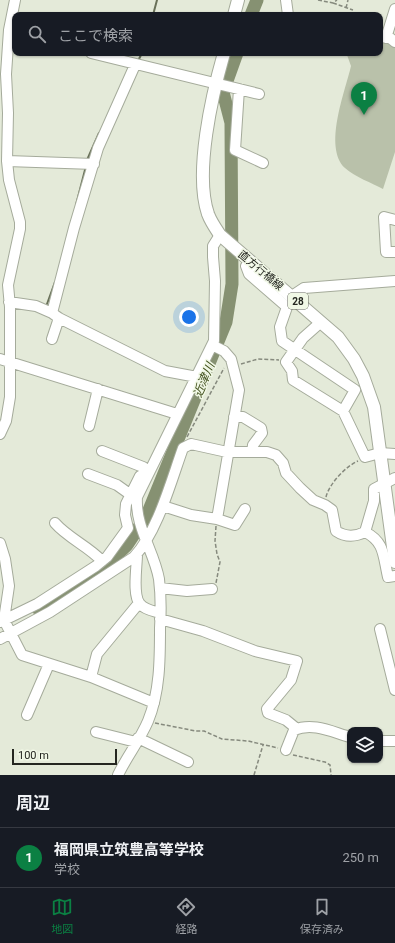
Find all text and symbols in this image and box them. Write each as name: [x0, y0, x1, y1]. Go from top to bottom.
search box: [12, 12, 383, 56]
icon: search: [26, 23, 48, 45]
text: ここで検索: [58, 27, 133, 45]
pin: 1: [351, 82, 377, 115]
street label: 直方行橋線: [235, 248, 286, 293]
road number: 28: [288, 293, 308, 309]
your location: [179, 307, 199, 327]
water label: 近津川: [191, 359, 218, 399]
map controls: [347, 727, 383, 763]
button: layers: [347, 727, 383, 763]
scale bar: [12, 747, 117, 766]
text: 100 m: [18, 749, 49, 762]
text: 周辺: [16, 793, 50, 813]
text: 福岡県立筑豊高等学校: [54, 841, 204, 859]
text: 1: [25, 850, 33, 865]
text: 250 m: [342, 850, 379, 865]
text: 学校: [54, 862, 80, 877]
tab: 地図: [51, 896, 73, 936]
tab: 経路: [175, 896, 197, 936]
tab: 保存済み: [300, 896, 344, 936]

